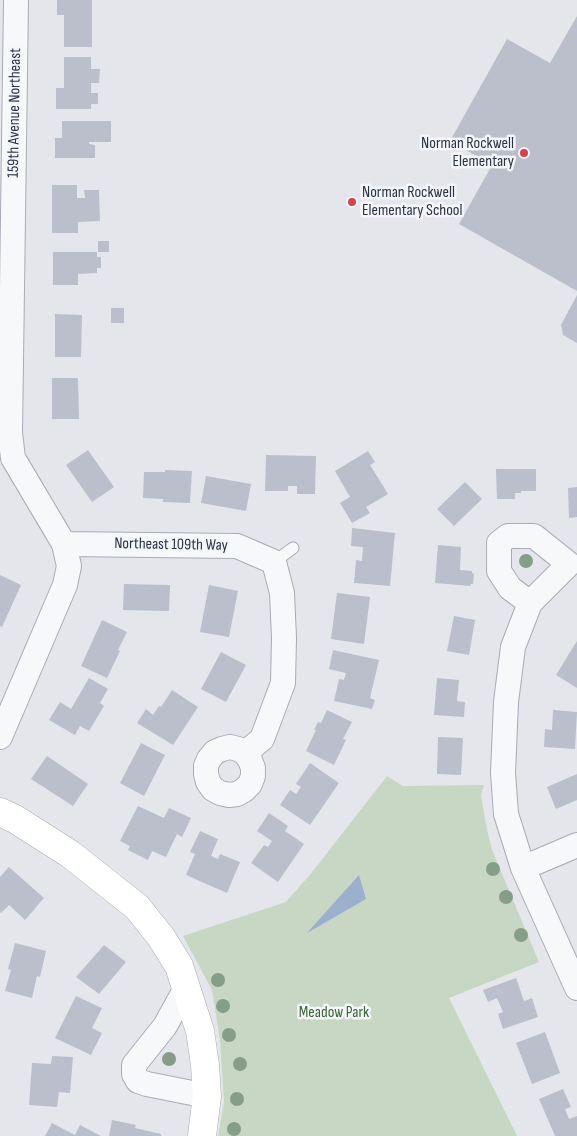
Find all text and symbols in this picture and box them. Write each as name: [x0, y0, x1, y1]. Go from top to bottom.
street label: 159th Avenue Northeast: [4, 48, 26, 178]
place label: Norman Rockwell Elementary: [421, 134, 514, 172]
marker: Norman Rockwell Elementary: [518, 147, 530, 159]
place label: Norman Rockwell Elementary School: [362, 183, 462, 221]
marker: Norman Rockwell Elementary School: [346, 196, 358, 208]
street label: Northeast 109th Way: [114, 534, 228, 556]
park label: Meadow Park: [299, 1003, 369, 1023]

